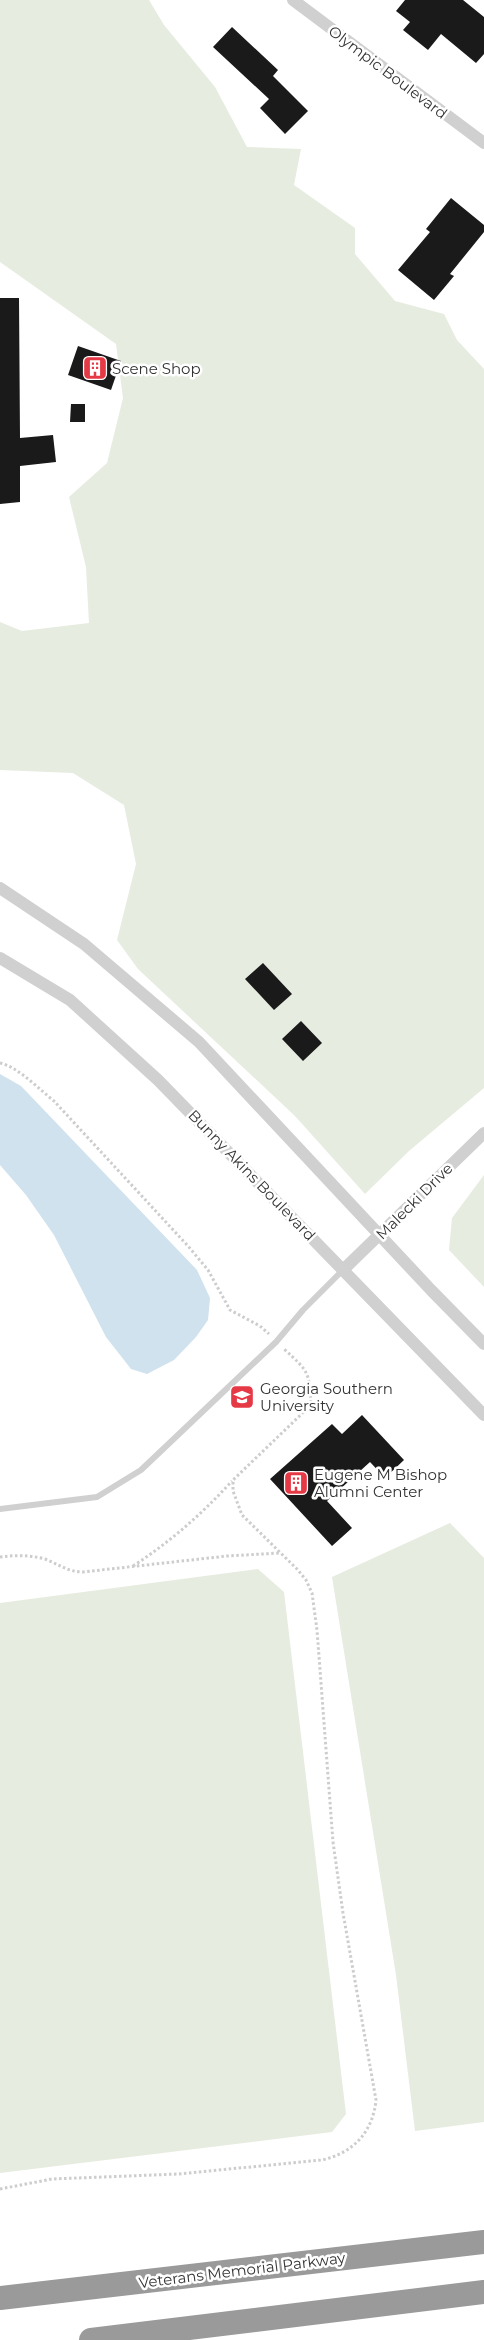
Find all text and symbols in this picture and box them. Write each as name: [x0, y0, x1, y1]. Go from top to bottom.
street label: Olympic Boulevard: [325, 21, 451, 123]
building icon: Scene Shop: [82, 355, 108, 381]
place label: Scene Shop: [112, 359, 201, 378]
street label: Bunny Akins Boulevard: [184, 1105, 320, 1245]
street label: Malecki Drive: [372, 1159, 456, 1243]
place label: Georgia Southern University: [260, 1379, 393, 1415]
school or university icon: Georgia Southern University: [229, 1384, 255, 1410]
place label: Eugene M Bishop Alumni Center: [314, 1465, 447, 1501]
building icon: Eugene M Bishop Alumni Center: [283, 1470, 309, 1496]
street label: Veterans Memorial Parkway: [138, 2248, 347, 2292]

